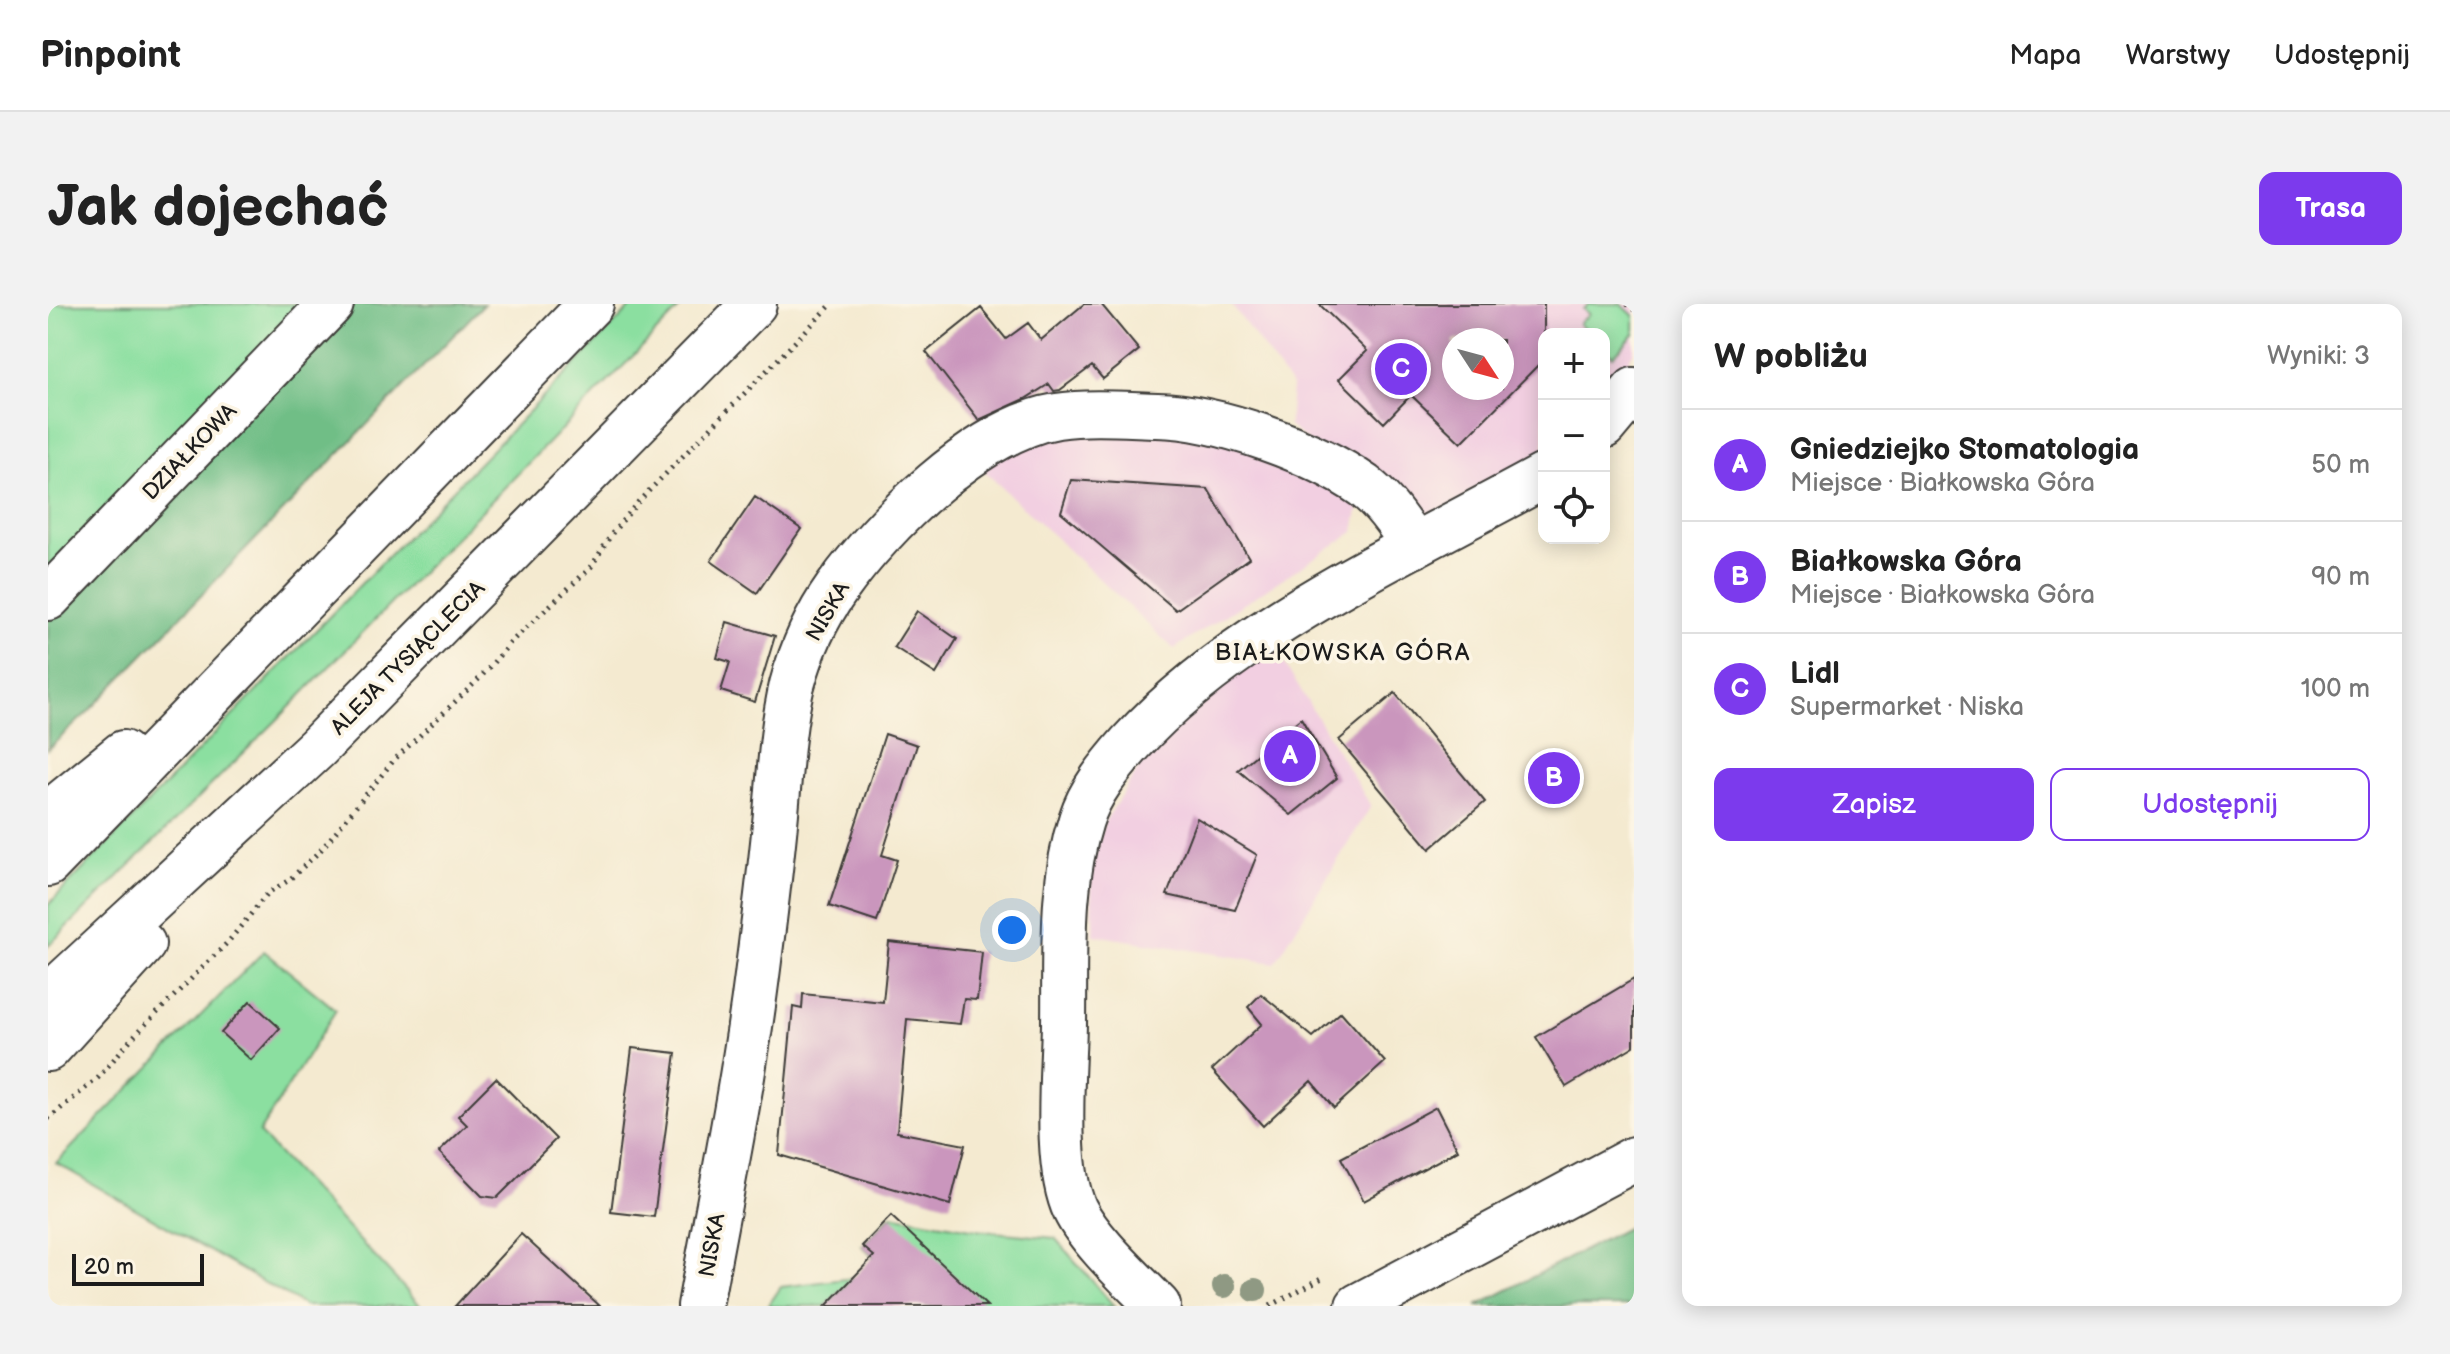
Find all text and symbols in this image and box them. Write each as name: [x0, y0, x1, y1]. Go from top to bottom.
text: Pinpoint: [40, 33, 181, 78]
text: Mapa: [2009, 39, 2081, 72]
text: Warstwy: [2125, 39, 2230, 72]
text: Udostępnij: [2274, 39, 2410, 72]
button: Trasa: [2259, 172, 2402, 245]
text: Jak dojechać: [48, 175, 388, 242]
north arrow: [1442, 328, 1514, 400]
map controls: [1538, 328, 1610, 544]
button: +: [1538, 328, 1610, 400]
text: W pobliżu: [1714, 336, 1868, 377]
pin: C: [1375, 339, 1427, 399]
text: Wyniki: 3: [2267, 341, 2370, 372]
street label: DZIAŁKOWA: [137, 398, 243, 506]
button: −: [1538, 400, 1610, 472]
text: Gniedziejko Stomatologia: [1790, 432, 2139, 468]
text: A: [1732, 450, 1748, 481]
text: 50 m: [2311, 450, 2370, 481]
text: Miejsce · Białkowska Góra: [1790, 468, 2095, 499]
button: locate: [1538, 472, 1610, 544]
text: Białkowska Góra: [1790, 544, 2022, 580]
text: B: [1731, 562, 1749, 593]
text: 90 m: [2311, 562, 2370, 593]
street label: ALEJA TYSIĄCLECIA: [325, 575, 491, 741]
street label: NISKA: [801, 577, 856, 646]
text: Miejsce · Białkowska Góra: [1790, 580, 2095, 611]
district label: BIAŁKOWSKA GÓRA: [1215, 637, 1471, 667]
text: Lidl: [1790, 656, 1840, 692]
text: C: [1731, 674, 1749, 705]
text: 100 m: [2301, 674, 2370, 705]
text: Supermarket · Niska: [1790, 692, 2024, 723]
pin: A: [1264, 726, 1316, 786]
pin: B: [1528, 748, 1580, 808]
button: Zapisz: [1714, 768, 2034, 841]
button: Udostępnij: [2050, 768, 2370, 841]
your location: [992, 910, 1032, 950]
street label: NISKA: [694, 1211, 731, 1279]
scale bar: [72, 1250, 204, 1286]
text: 20 m: [84, 1254, 134, 1281]

